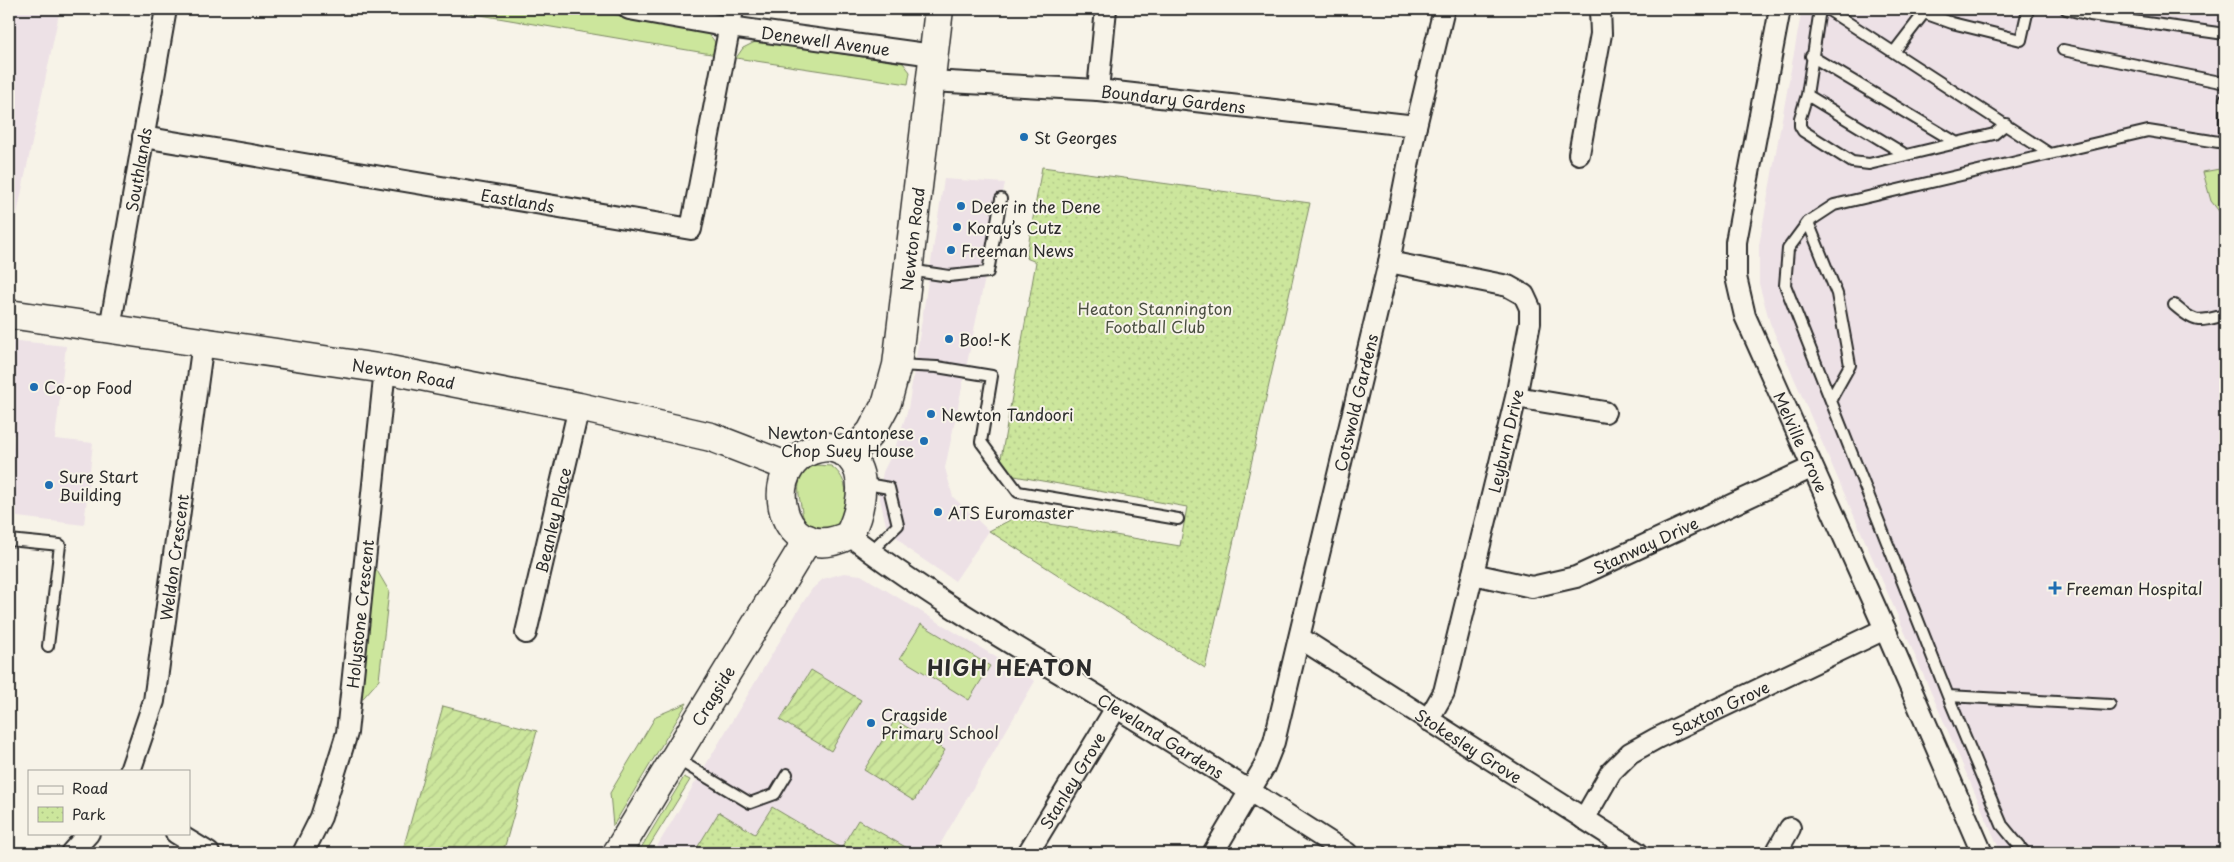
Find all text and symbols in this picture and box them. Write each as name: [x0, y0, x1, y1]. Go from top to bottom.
street label: Denewell Avenue: [759, 19, 892, 61]
street label: Boundary Gardens: [1100, 78, 1247, 119]
street label: Southlands: [119, 125, 157, 213]
place label: St Georges: [1034, 125, 1117, 149]
marker: St Georges: [1018, 131, 1030, 143]
street label: Eastlands: [479, 182, 556, 218]
street label: Newton Road: [894, 186, 930, 292]
place label: Deer in the Dene: [971, 194, 1101, 218]
marker: Deer in the Dene: [955, 200, 967, 212]
place label: Koray’s Cutz: [967, 215, 1062, 239]
marker: Koray’s Cutz: [951, 221, 963, 233]
place label: Freeman News: [961, 238, 1074, 262]
marker: Freeman News: [945, 244, 957, 256]
park label: Heaton Stannington Football Club: [1078, 296, 1232, 338]
place label: Boo!-K: [959, 327, 1011, 351]
street label: Cotswold Gardens: [1327, 331, 1383, 474]
marker: Boo!-K: [943, 333, 955, 345]
street label: Newton Road: [350, 352, 457, 394]
place label: Co-op Food: [44, 375, 132, 399]
marker: Co-op Food: [28, 381, 40, 393]
street label: Leyburn Drive: [1481, 387, 1529, 495]
street label: Melville Grove: [1768, 388, 1834, 496]
place label: Newton Tandoori: [941, 402, 1074, 426]
marker: Newton Tandoori: [925, 408, 937, 420]
place label: Newton Cantonese Chop Suey House: [767, 420, 914, 462]
marker: Newton Cantonese Chop Suey House: [918, 435, 930, 447]
place label: Sure Start Building: [59, 464, 139, 506]
street label: Beanley Place: [528, 465, 576, 575]
marker: Sure Start Building: [43, 479, 55, 491]
street label: Weldon Crescent: [153, 492, 194, 622]
place label: ATS Euromaster: [948, 500, 1074, 524]
marker: ATS Euromaster: [932, 506, 944, 518]
street label: Stanway Drive: [1589, 510, 1702, 580]
street label: Holystone Crescent: [340, 538, 379, 689]
place label: Freeman Hospital: [2066, 576, 2203, 600]
marker: Freeman Hospital: [2048, 581, 2062, 595]
district label: HIGH HEATON: [927, 651, 1093, 683]
street label: Cragside: [685, 661, 740, 730]
street label: Saxton Grove: [1667, 674, 1773, 741]
street label: Cleveland Gardens: [1093, 687, 1229, 784]
place label: Cragside Primary School: [881, 702, 999, 744]
street label: Stokesley Grove: [1411, 702, 1527, 788]
marker: Cragside Primary School: [865, 717, 877, 729]
street label: Stanley Grove: [1033, 727, 1111, 833]
legend: [28, 770, 190, 834]
text: Road: [72, 776, 108, 799]
text: Park: [72, 802, 106, 825]

